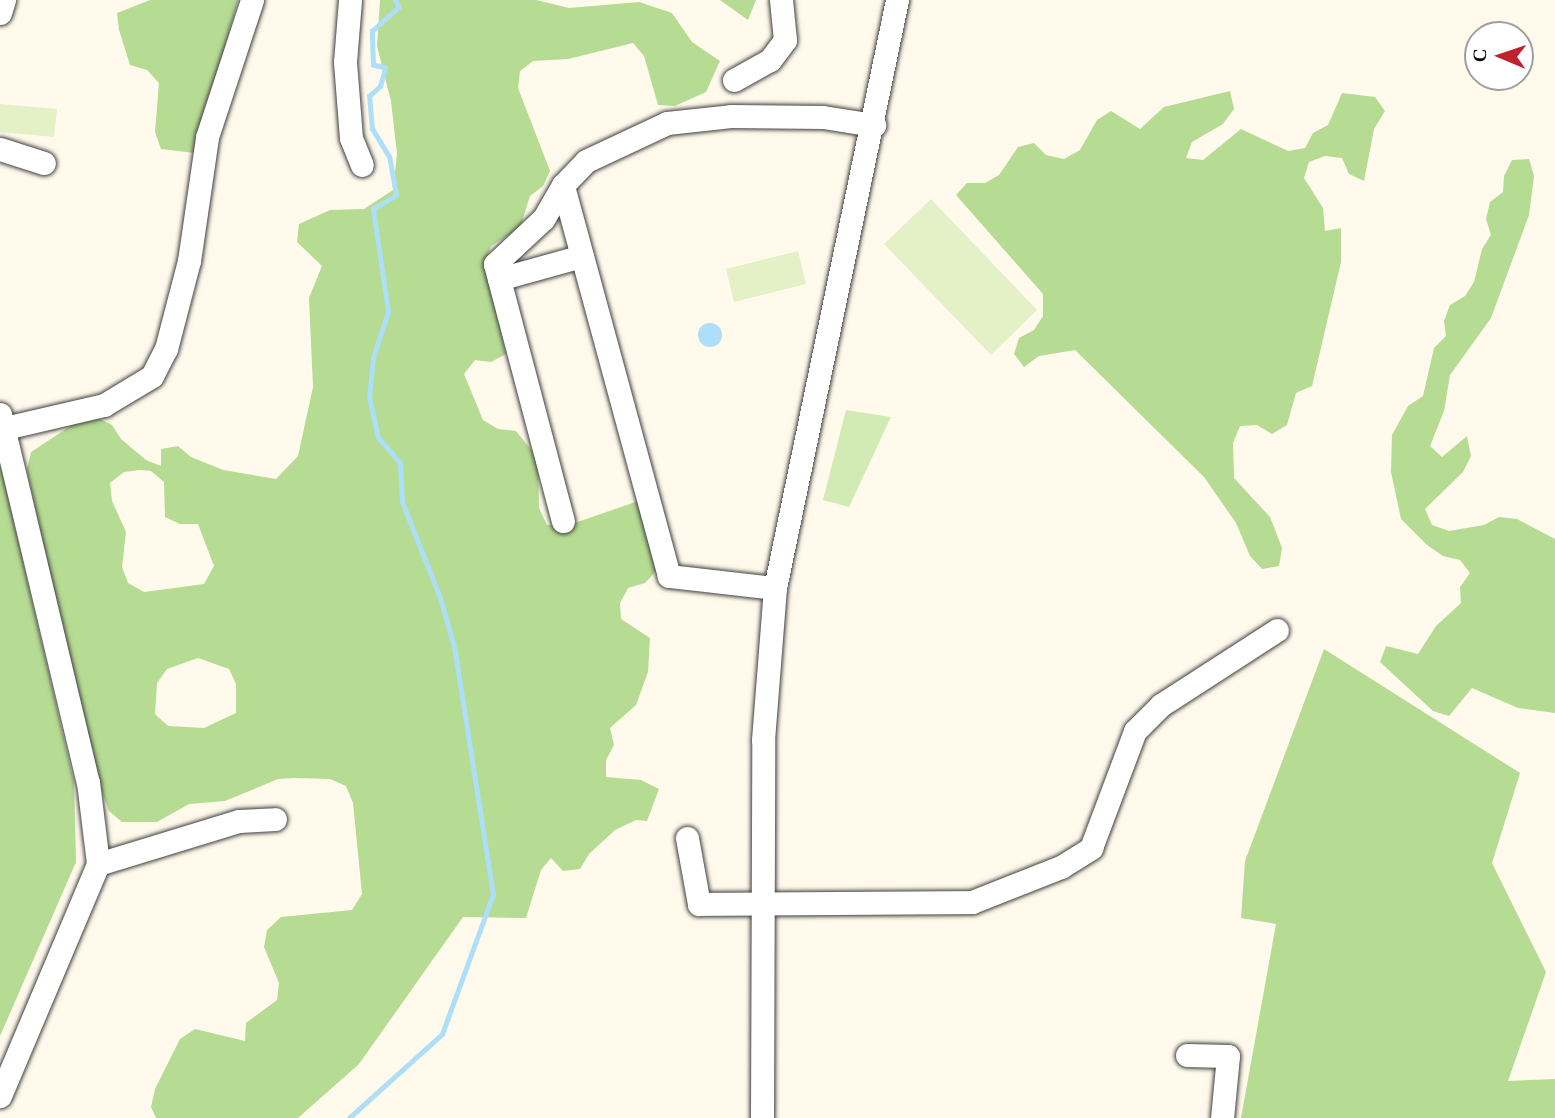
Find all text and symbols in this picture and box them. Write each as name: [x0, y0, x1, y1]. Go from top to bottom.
north arrow: [1464, 21, 1534, 91]
text: С: [1469, 48, 1490, 63]

